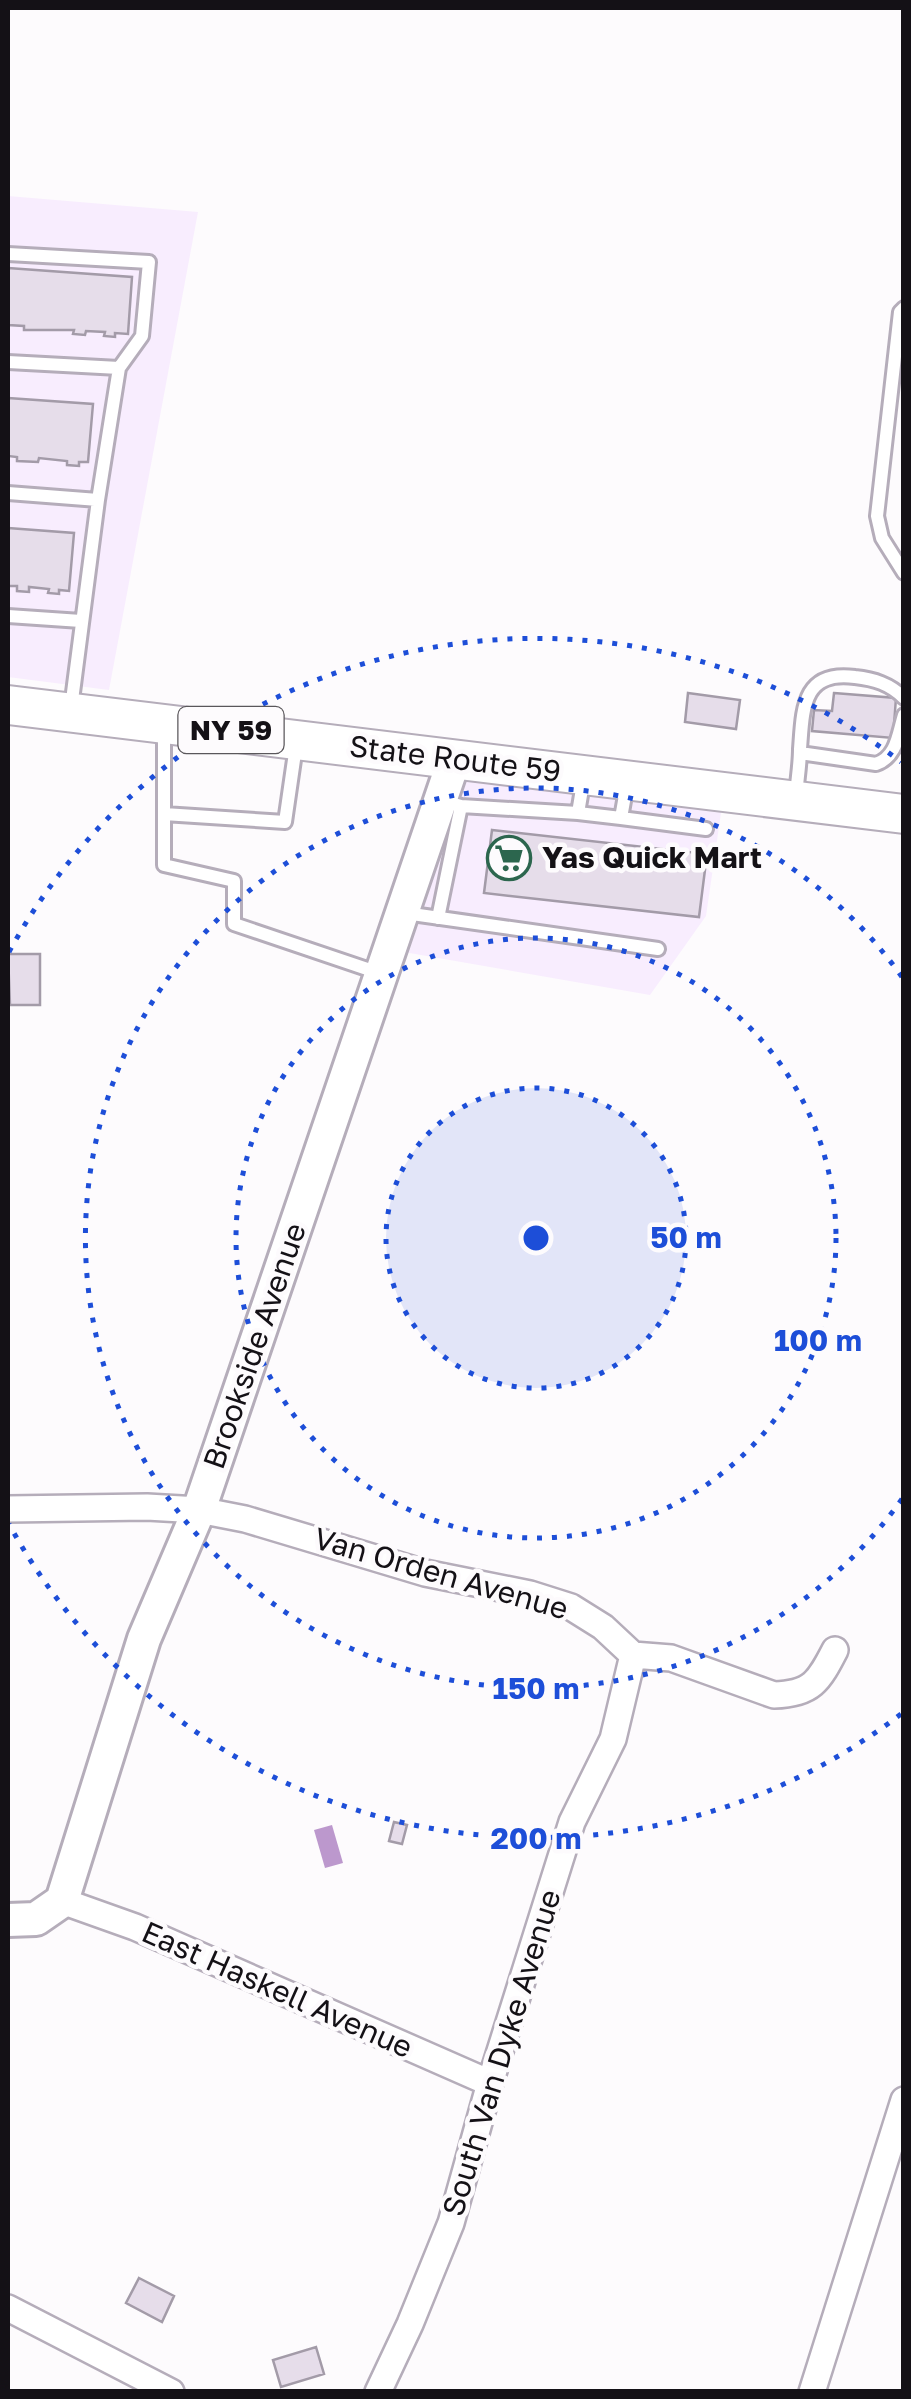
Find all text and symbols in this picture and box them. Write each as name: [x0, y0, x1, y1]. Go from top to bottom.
road number: NY 59: [178, 707, 284, 753]
street label: State Route 59: [347, 727, 563, 789]
supermarket icon: Yas Quick Mart: [486, 835, 532, 881]
place label: Yas Quick Mart: [542, 839, 762, 875]
street label: Brookside Avenue: [195, 1218, 313, 1473]
text: 50 m: [650, 1219, 722, 1255]
centre of rings: [518, 1220, 554, 1256]
text: 100 m: [774, 1322, 862, 1358]
street label: Van Orden Avenue: [310, 1520, 572, 1627]
text: 150 m: [493, 1670, 580, 1706]
text: 200 m: [490, 1820, 582, 1856]
street label: South Van Dyke Avenue: [434, 1885, 568, 2220]
street label: East Haskell Avenue: [137, 1913, 418, 2065]

